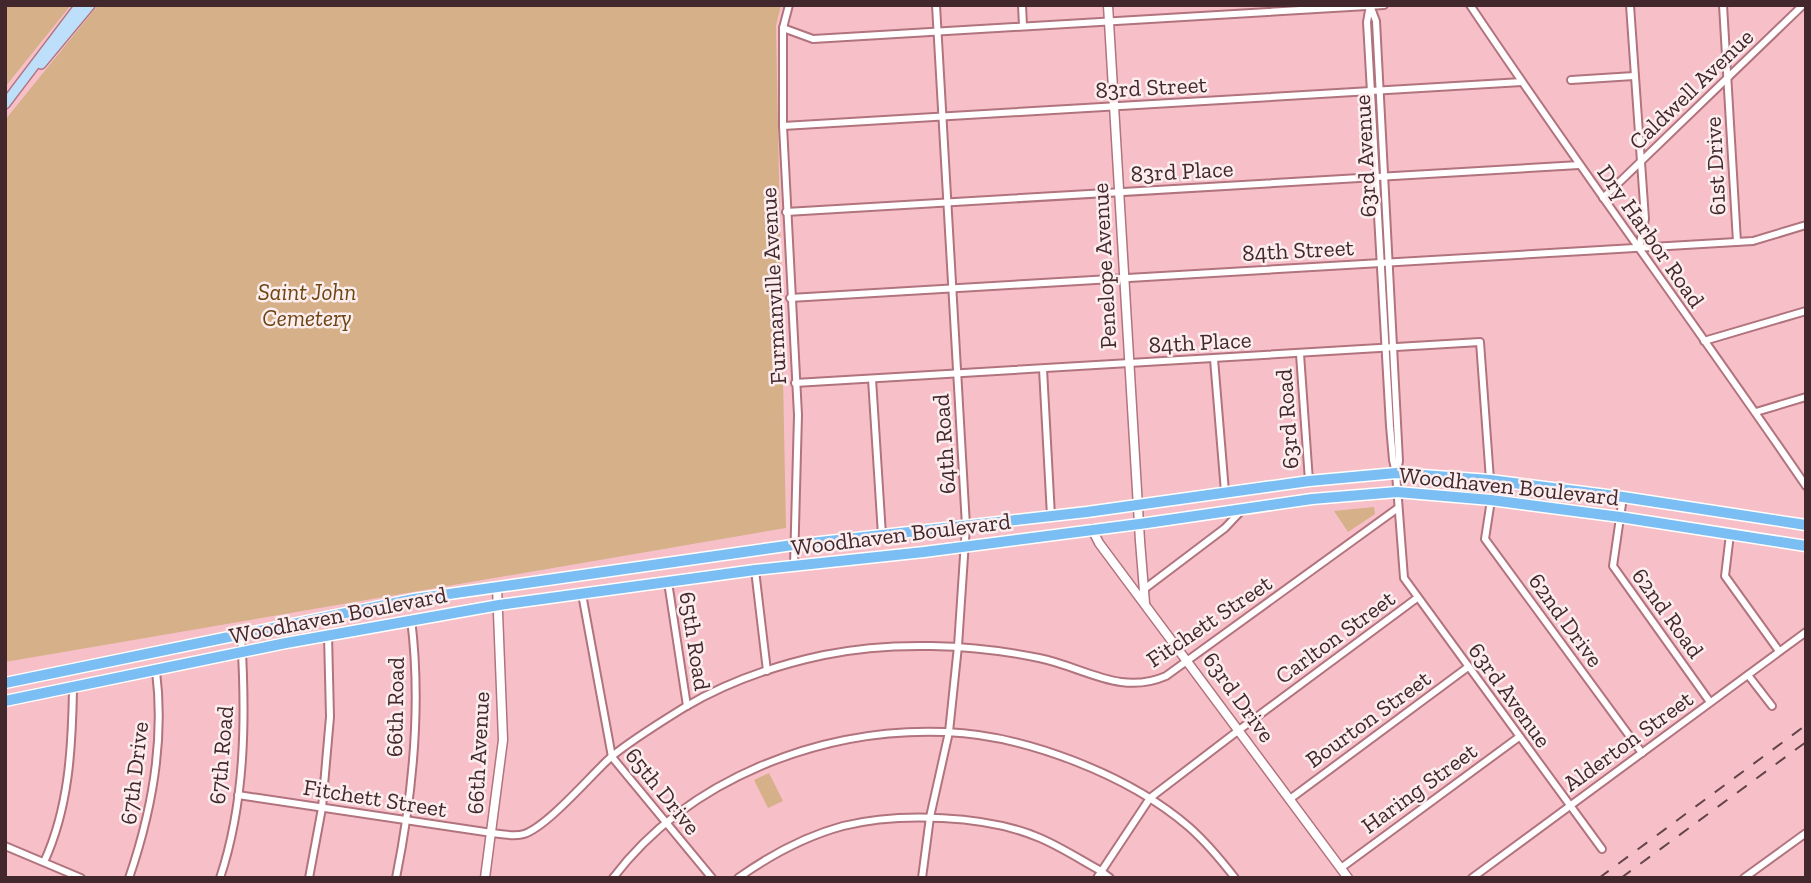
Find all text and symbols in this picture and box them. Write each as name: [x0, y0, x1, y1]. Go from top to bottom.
street label: Caldwell Avenue: [1623, 23, 1759, 155]
street label: 83rd Street: [1094, 70, 1208, 104]
street label: 63rd Avenue: [1348, 94, 1382, 218]
street label: 61st Drive: [1698, 116, 1732, 216]
street label: 83rd Place: [1130, 154, 1234, 188]
street label: Dry Harbor Road: [1591, 159, 1711, 313]
street label: Penelope Avenue: [1086, 182, 1122, 350]
street label: Furmanville Avenue: [754, 187, 792, 385]
street label: 84th Street: [1241, 233, 1355, 267]
park label: Saint John Cemetery: [258, 278, 356, 332]
street label: 84th Place: [1148, 325, 1252, 359]
street label: 63rd Road: [1270, 368, 1304, 470]
street label: 64th Road: [927, 393, 961, 495]
street label: Woodhaven Boulevard: [1398, 461, 1621, 512]
street label: Woodhaven Boulevard: [790, 507, 1013, 561]
street label: 62nd Road: [1626, 562, 1710, 664]
street label: 62nd Drive: [1523, 568, 1609, 672]
street label: Fitchett Street: [1141, 569, 1277, 673]
street label: Woodhaven Boulevard: [227, 580, 449, 650]
street label: Carlton Street: [1270, 584, 1401, 690]
street label: 65th Road: [673, 590, 717, 693]
street label: 63rd Avenue: [1462, 637, 1558, 753]
street label: 63rd Drive: [1197, 646, 1281, 748]
street label: 66th Road: [380, 656, 410, 757]
street label: Bourton Street: [1300, 664, 1436, 774]
street label: Alderton Street: [1558, 684, 1699, 797]
street label: 66th Avenue: [461, 691, 495, 815]
street label: 67th Road: [203, 704, 239, 805]
street label: 67th Drive: [114, 720, 154, 826]
street label: Haring Street: [1356, 736, 1483, 839]
street label: 65th Drive: [619, 742, 707, 840]
street label: Fitchett Street: [301, 773, 449, 823]

